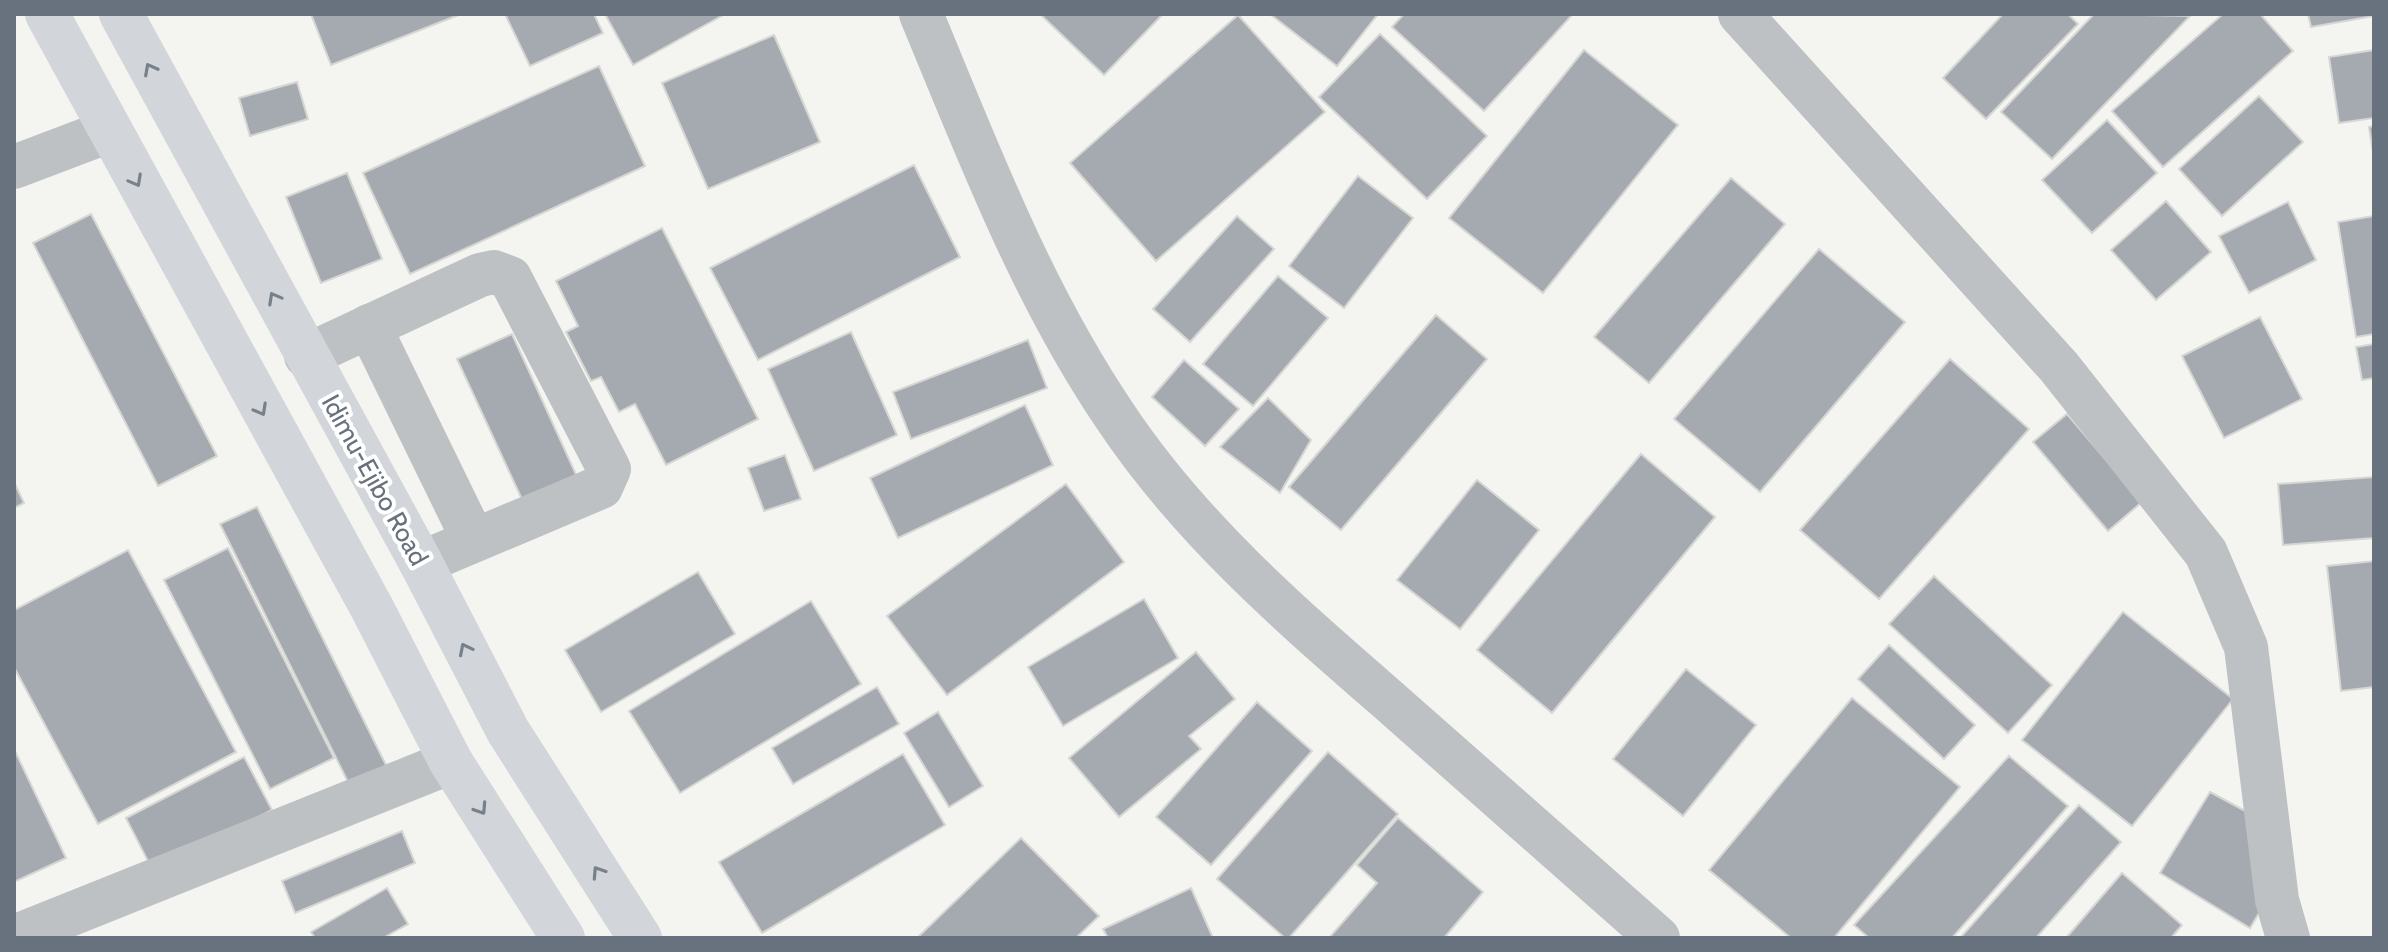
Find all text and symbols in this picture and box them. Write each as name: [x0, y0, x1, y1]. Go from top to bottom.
one-way arrow: [145, 63, 160, 78]
one-way arrow: [127, 173, 142, 188]
one-way arrow: [269, 291, 284, 306]
street label: Idimu-Ejibo Road: [315, 389, 435, 571]
one-way arrow: [251, 401, 267, 416]
one-way arrow: [460, 643, 475, 657]
one-way arrow: [471, 800, 486, 815]
one-way arrow: [593, 866, 608, 881]

